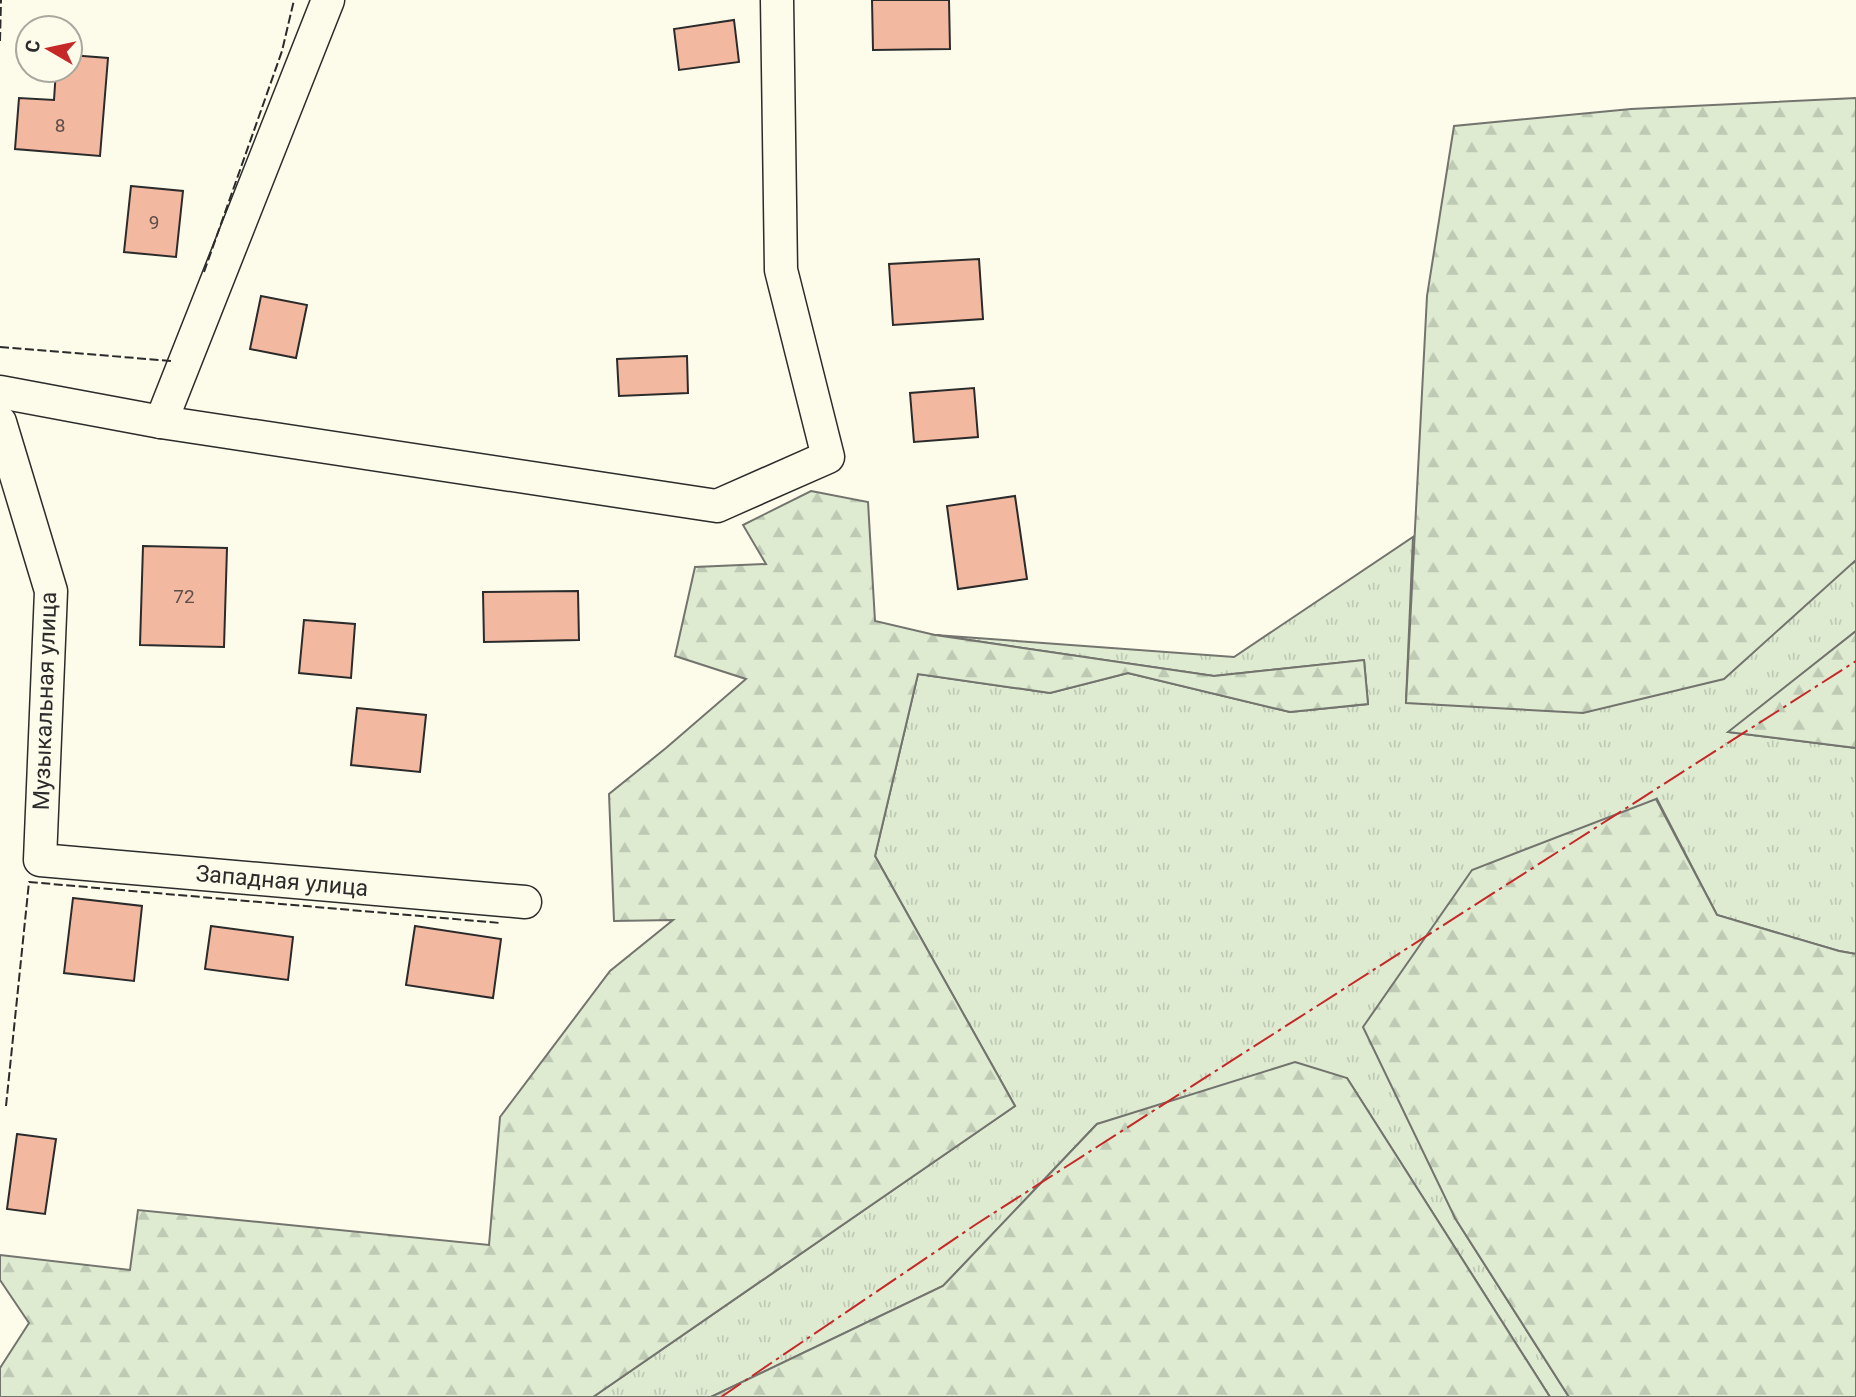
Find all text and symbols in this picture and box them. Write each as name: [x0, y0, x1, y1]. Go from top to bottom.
north arrow: [14, 14, 84, 84]
text: С: [20, 38, 45, 54]
house number: 8: [55, 114, 65, 137]
house number: 9: [149, 211, 159, 234]
house number: 72: [173, 585, 195, 608]
street label: Музыкальная улица: [28, 591, 62, 811]
street label: Западная улица: [195, 860, 369, 902]

